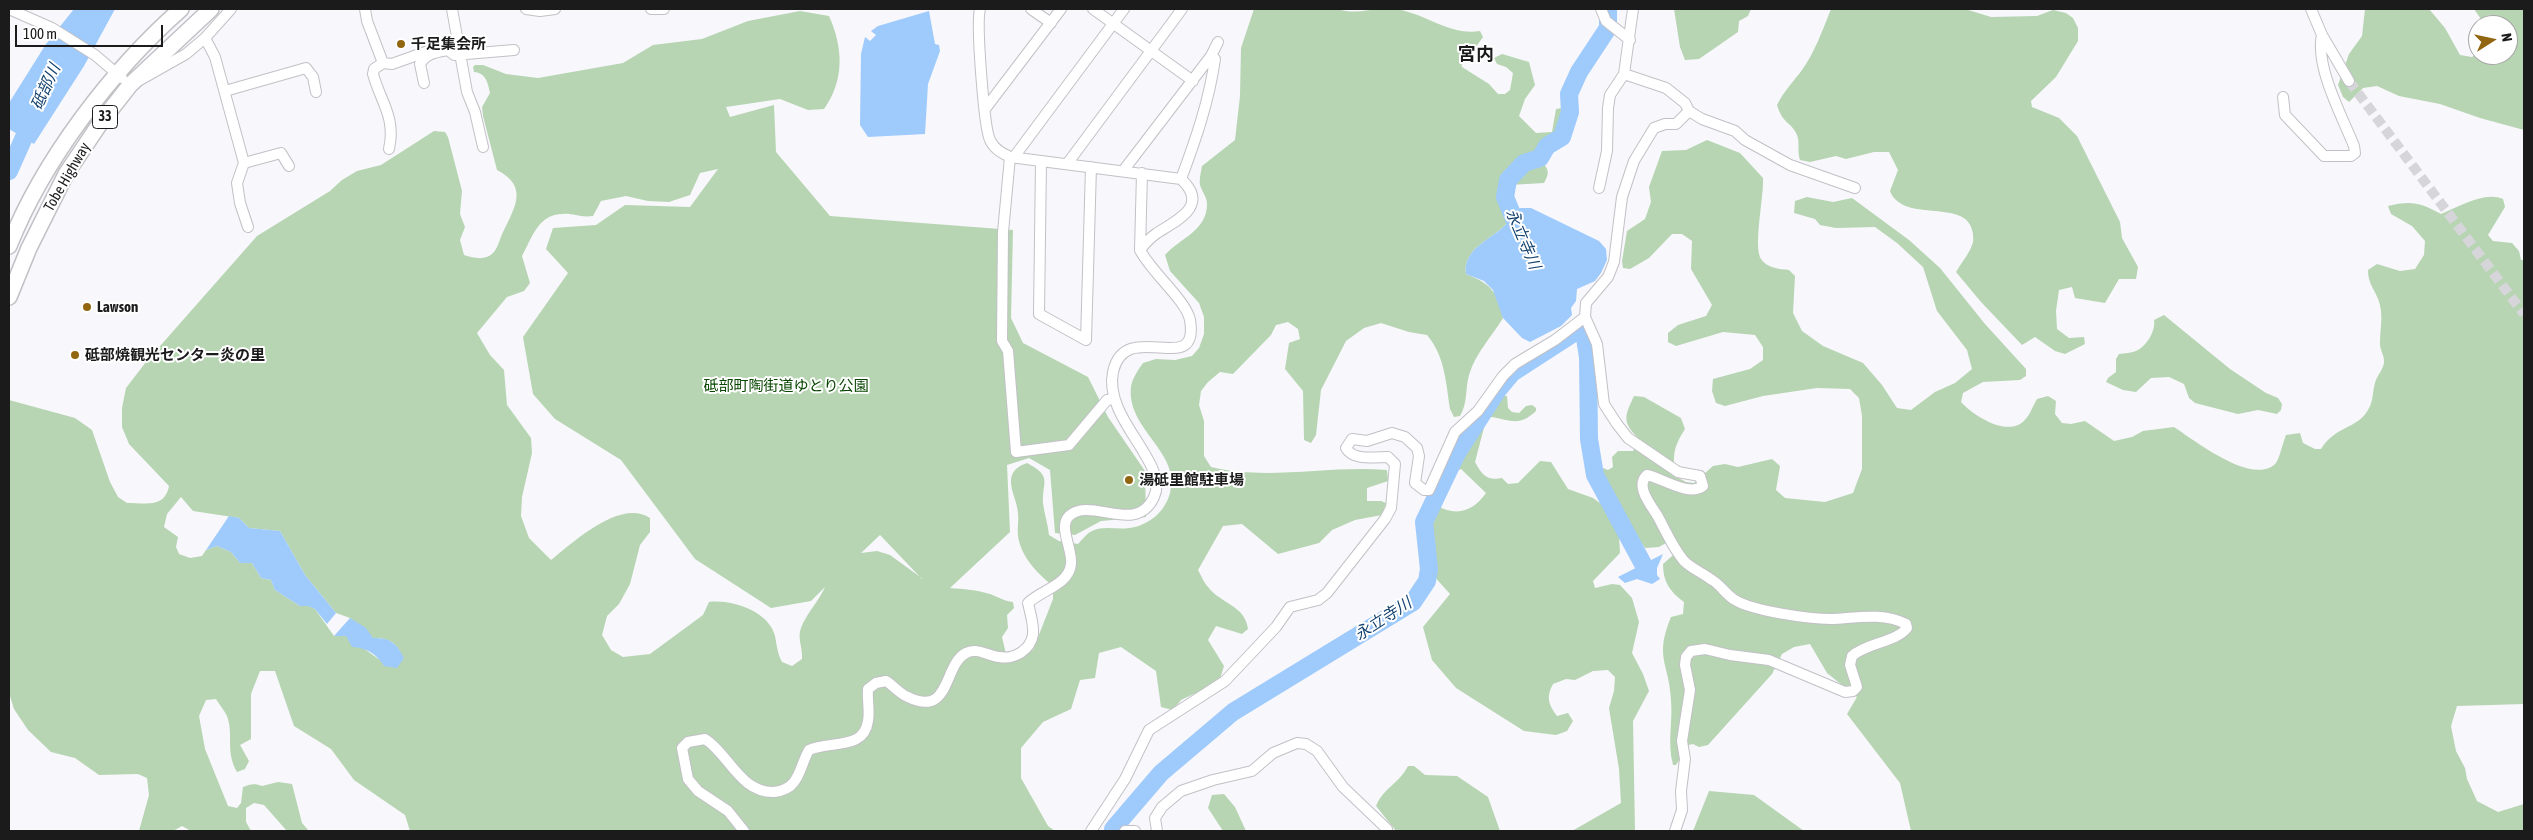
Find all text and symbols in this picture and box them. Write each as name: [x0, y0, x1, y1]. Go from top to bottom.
scale bar: [18, 15, 165, 47]
north arrow: [2468, 15, 2518, 65]
text: 100 m: [23, 25, 57, 42]
text: N: [2498, 32, 2515, 43]
place label: 千足集会所: [411, 35, 486, 53]
marker: 千足集会所: [395, 38, 407, 50]
district label: 宮内: [1458, 43, 1494, 65]
water label: 砥部川: [27, 61, 65, 113]
road number: 33: [92, 105, 118, 128]
street label: Tobe Highway: [40, 139, 94, 215]
water label: 永立寺川: [1502, 206, 1544, 272]
place label: Lawson: [97, 298, 138, 316]
marker: Lawson: [81, 301, 93, 313]
place label: 砥部焼観光センター炎の里: [85, 346, 265, 364]
marker: 砥部焼観光センター炎の里: [69, 349, 81, 361]
park label: 砥部町陶街道ゆとり公園: [704, 377, 868, 395]
place label: 湯砥里館駐車場: [1139, 471, 1244, 489]
marker: 湯砥里館駐車場: [1123, 474, 1135, 486]
water label: 永立寺川: [1351, 594, 1415, 644]

